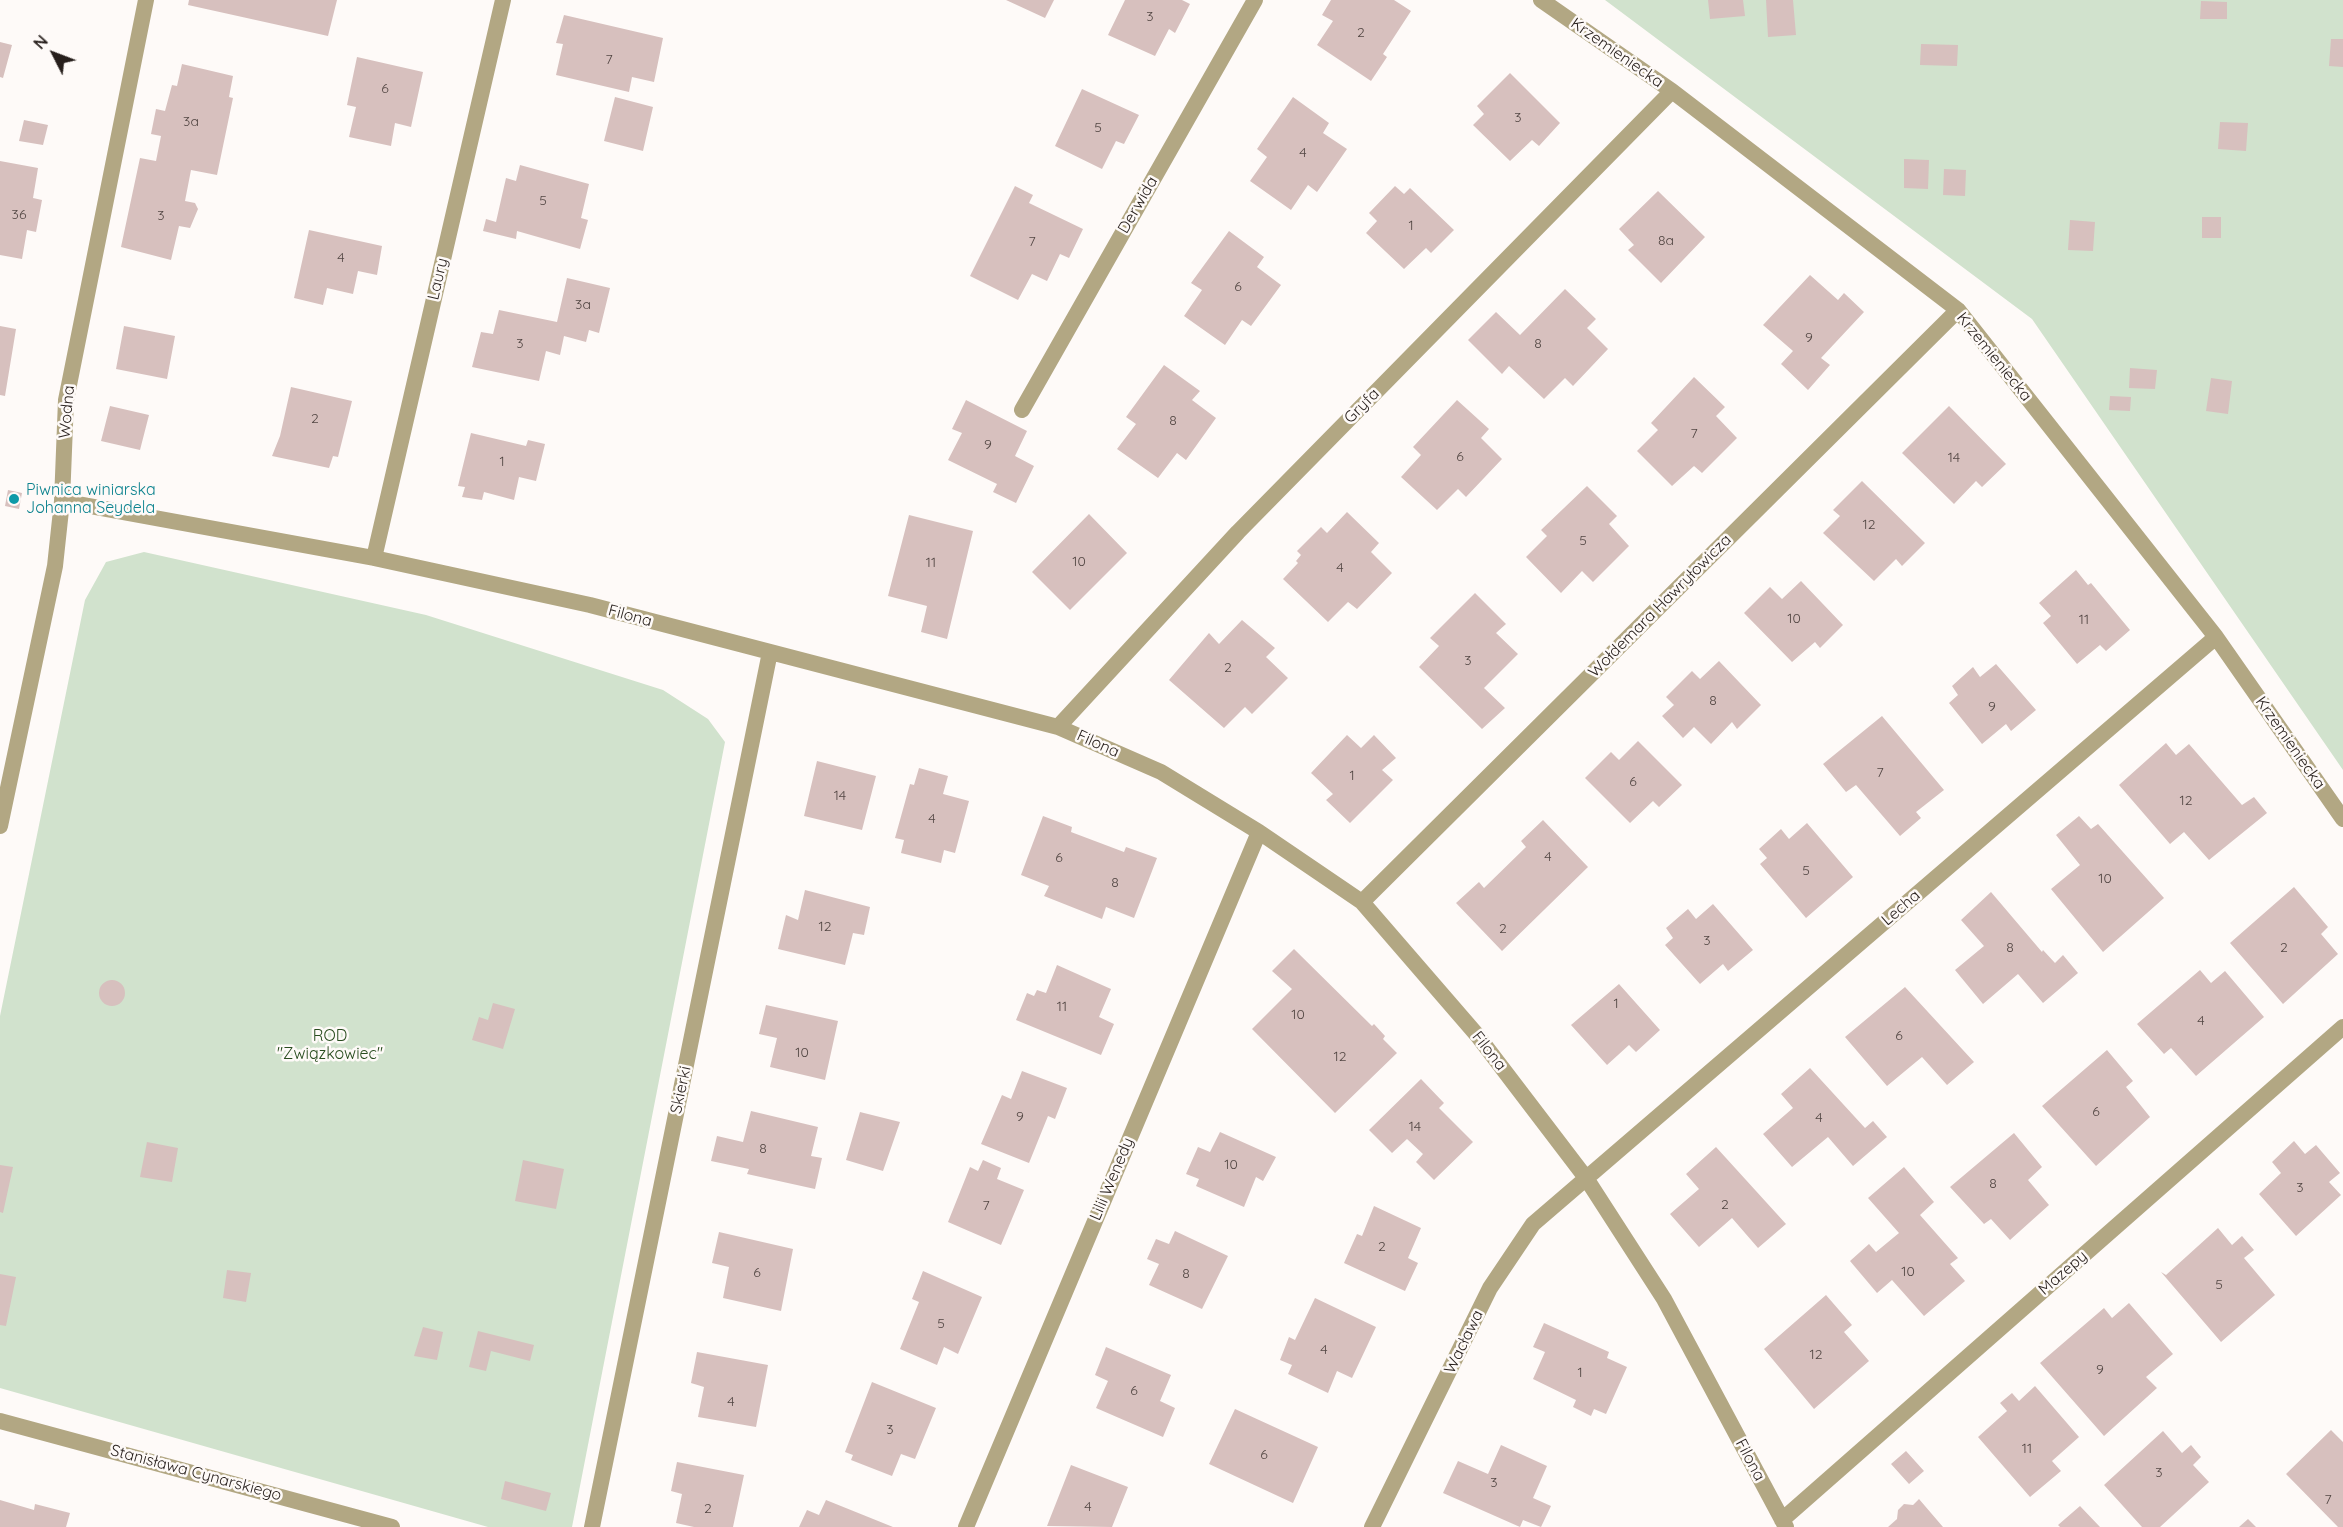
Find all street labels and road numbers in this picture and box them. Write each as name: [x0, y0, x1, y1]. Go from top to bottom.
street label: Krzemieniecka: [1567, 14, 1667, 92]
street label: Derwida: [1114, 173, 1162, 237]
street label: Laury: [424, 256, 452, 302]
street label: Krzemieniecka: [1952, 309, 2036, 405]
street label: Gryfa: [1340, 384, 1384, 428]
street label: Wodna: [55, 385, 79, 439]
street label: Wołdemara Hawryłowicza: [1584, 530, 1736, 682]
street label: Filona: [606, 601, 654, 631]
street label: Krzemieniecka: [2251, 693, 2329, 793]
street label: Filona: [1074, 726, 1122, 762]
street label: Lecha: [1878, 886, 1924, 930]
street label: Filona: [1468, 1028, 1510, 1074]
street label: Skierki: [667, 1064, 695, 1116]
street label: Lilii Wenedy: [1086, 1135, 1138, 1223]
street label: Mazepy: [2035, 1247, 2091, 1299]
street label: Wacława: [1440, 1307, 1488, 1377]
street label: Filona: [1731, 1436, 1769, 1484]
street label: Stanisława Cynarskiego: [108, 1441, 284, 1505]

